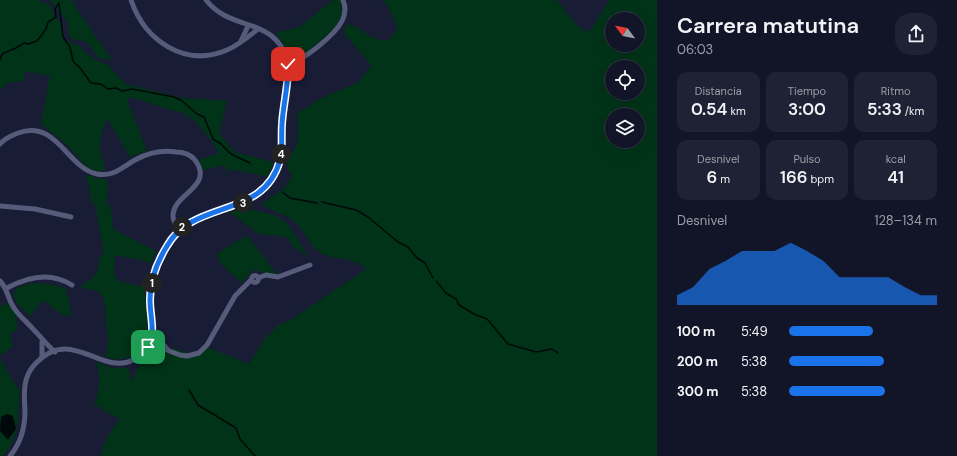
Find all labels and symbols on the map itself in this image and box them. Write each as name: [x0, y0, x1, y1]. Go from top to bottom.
north arrow: [605, 12, 645, 52]
pin: [271, 47, 305, 81]
pin: 4: [271, 144, 291, 164]
pin: 3: [233, 193, 253, 213]
pin: 2: [172, 217, 192, 237]
pin: 1: [142, 273, 162, 293]
pin: [131, 330, 165, 364]

